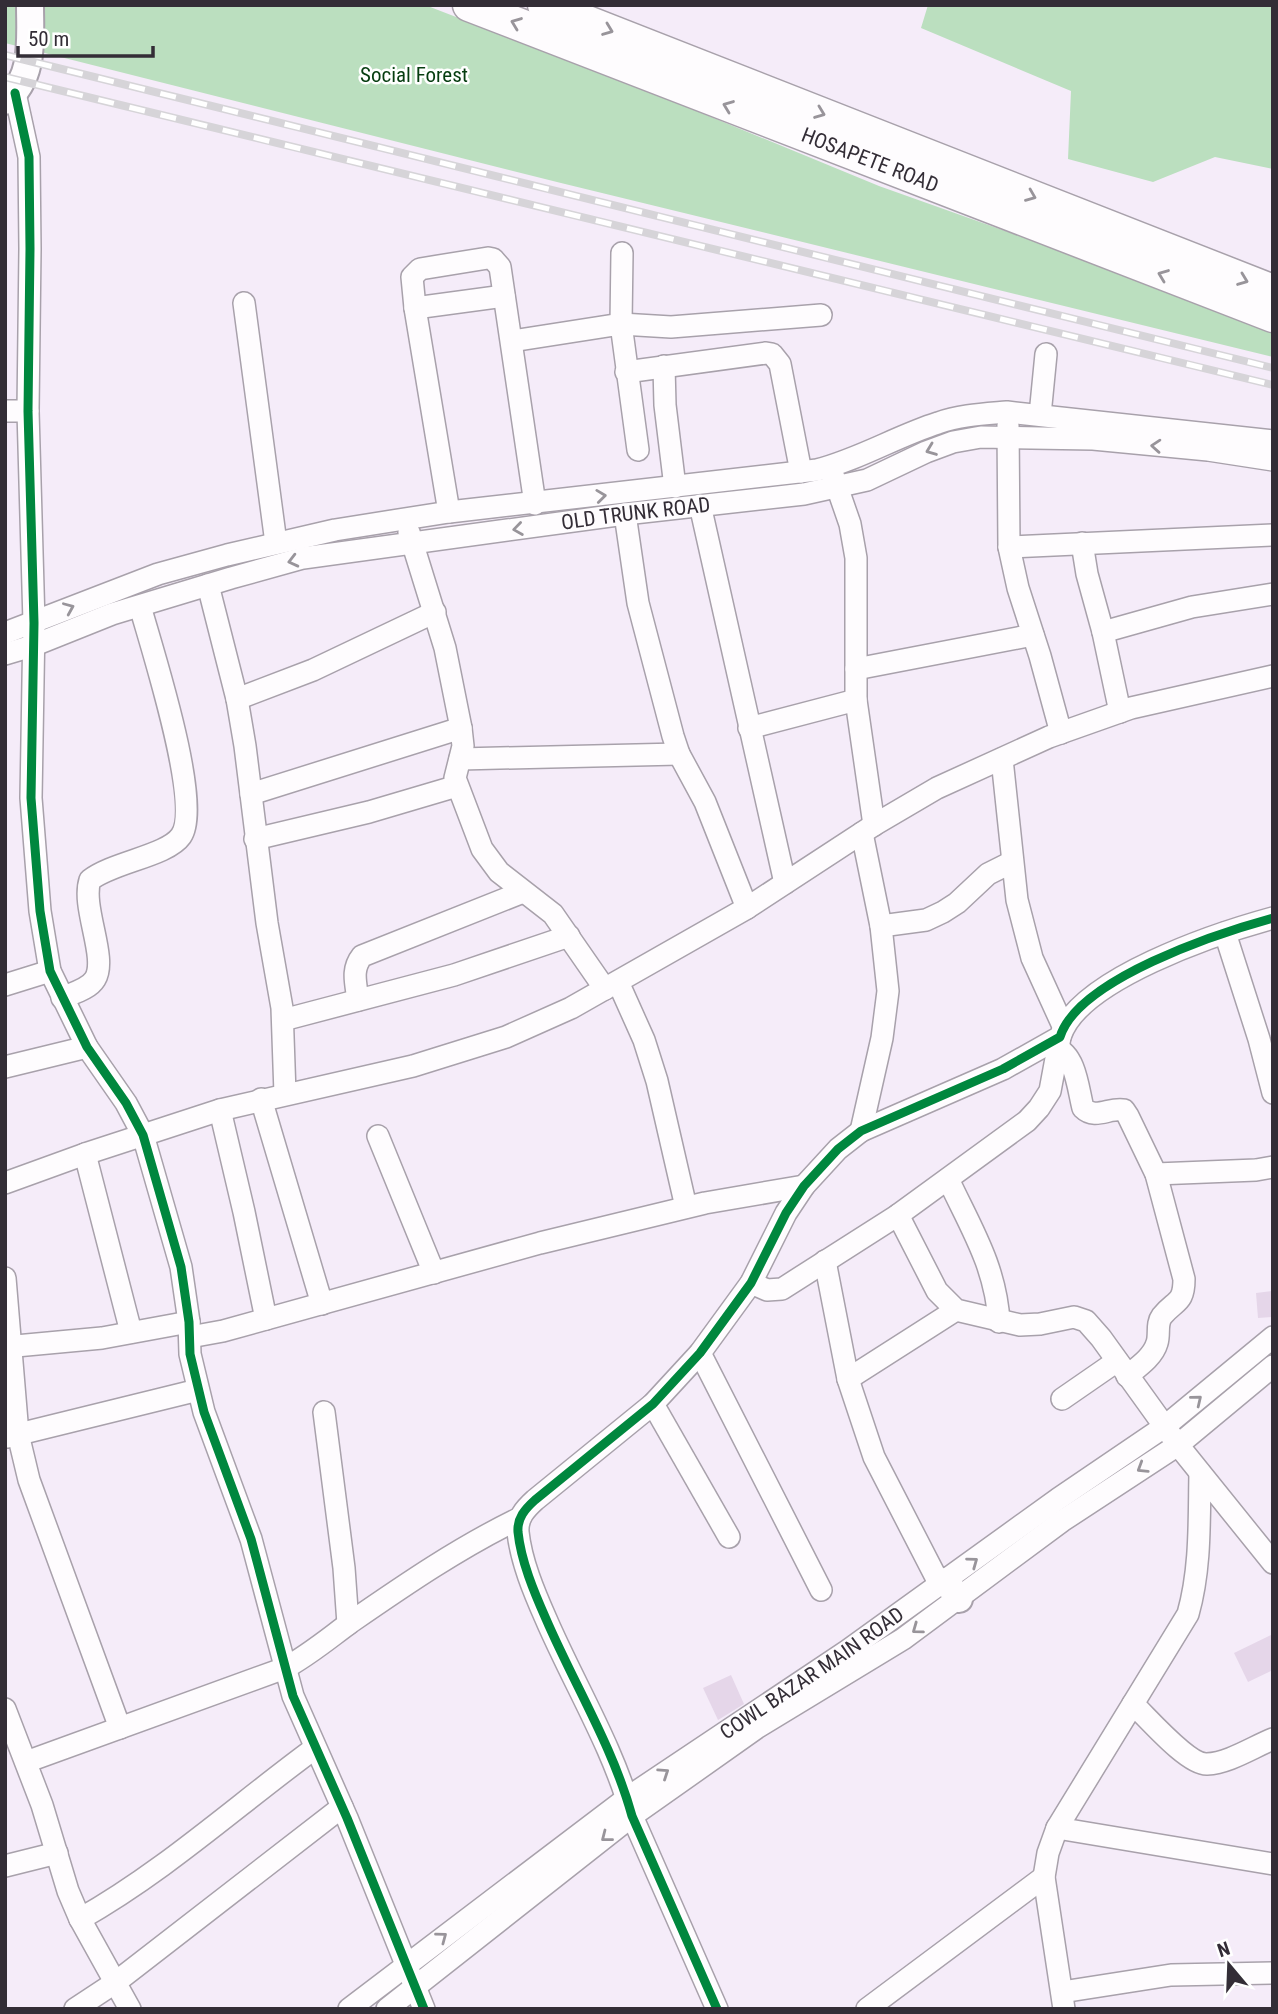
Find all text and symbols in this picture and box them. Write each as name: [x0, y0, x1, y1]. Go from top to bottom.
scale bar: [18, 14, 152, 58]
one-way arrow: [510, 18, 522, 32]
one-way arrow: [601, 22, 613, 36]
text: 50 m: [28, 27, 69, 51]
park label: Social Forest: [360, 63, 468, 87]
one-way arrow: [722, 100, 734, 114]
one-way arrow: [813, 104, 825, 118]
street label: HOSAPETE ROAD: [798, 123, 942, 197]
one-way arrow: [1025, 188, 1037, 202]
one-way arrow: [1158, 269, 1170, 283]
one-way arrow: [1236, 272, 1248, 286]
one-way arrow: [1151, 439, 1162, 454]
one-way arrow: [926, 442, 938, 456]
one-way arrow: [595, 488, 606, 503]
street label: OLD TRUNK ROAD: [560, 493, 711, 535]
one-way arrow: [512, 522, 524, 537]
one-way arrow: [287, 553, 299, 567]
one-way arrow: [61, 602, 74, 616]
one-way arrow: [1190, 1395, 1202, 1408]
one-way arrow: [1136, 1459, 1149, 1472]
one-way arrow: [965, 1557, 978, 1570]
street label: COWL BAZAR MAIN ROAD: [715, 1602, 908, 1744]
one-way arrow: [912, 1621, 925, 1633]
one-way arrow: [656, 1769, 669, 1781]
one-way arrow: [601, 1828, 614, 1841]
north arrow: [1194, 1930, 1264, 2000]
one-way arrow: [434, 1933, 447, 1945]
text: N: [1214, 1937, 1233, 1962]

